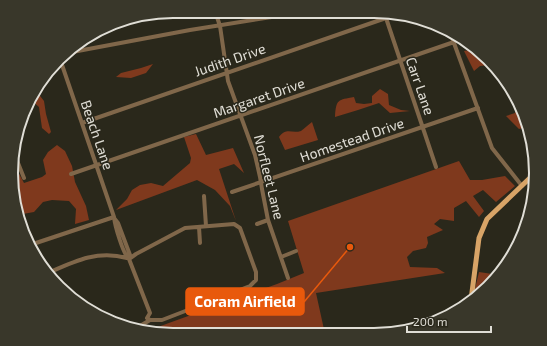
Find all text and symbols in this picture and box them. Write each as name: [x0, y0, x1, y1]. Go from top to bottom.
street label: Judith Drive: [192, 39, 268, 80]
street label: Carr Lane: [403, 55, 438, 117]
street label: Margaret Drive: [211, 74, 307, 121]
street label: Beach Lane: [78, 98, 117, 172]
street label: Homestead Drive: [297, 114, 406, 165]
street label: Norfleet Lane: [251, 133, 288, 221]
callout: Coram Airfield: [186, 288, 304, 315]
text: Coram Airfield: [194, 292, 296, 310]
scale bar: [407, 308, 491, 334]
text: 200 m: [413, 314, 447, 328]

